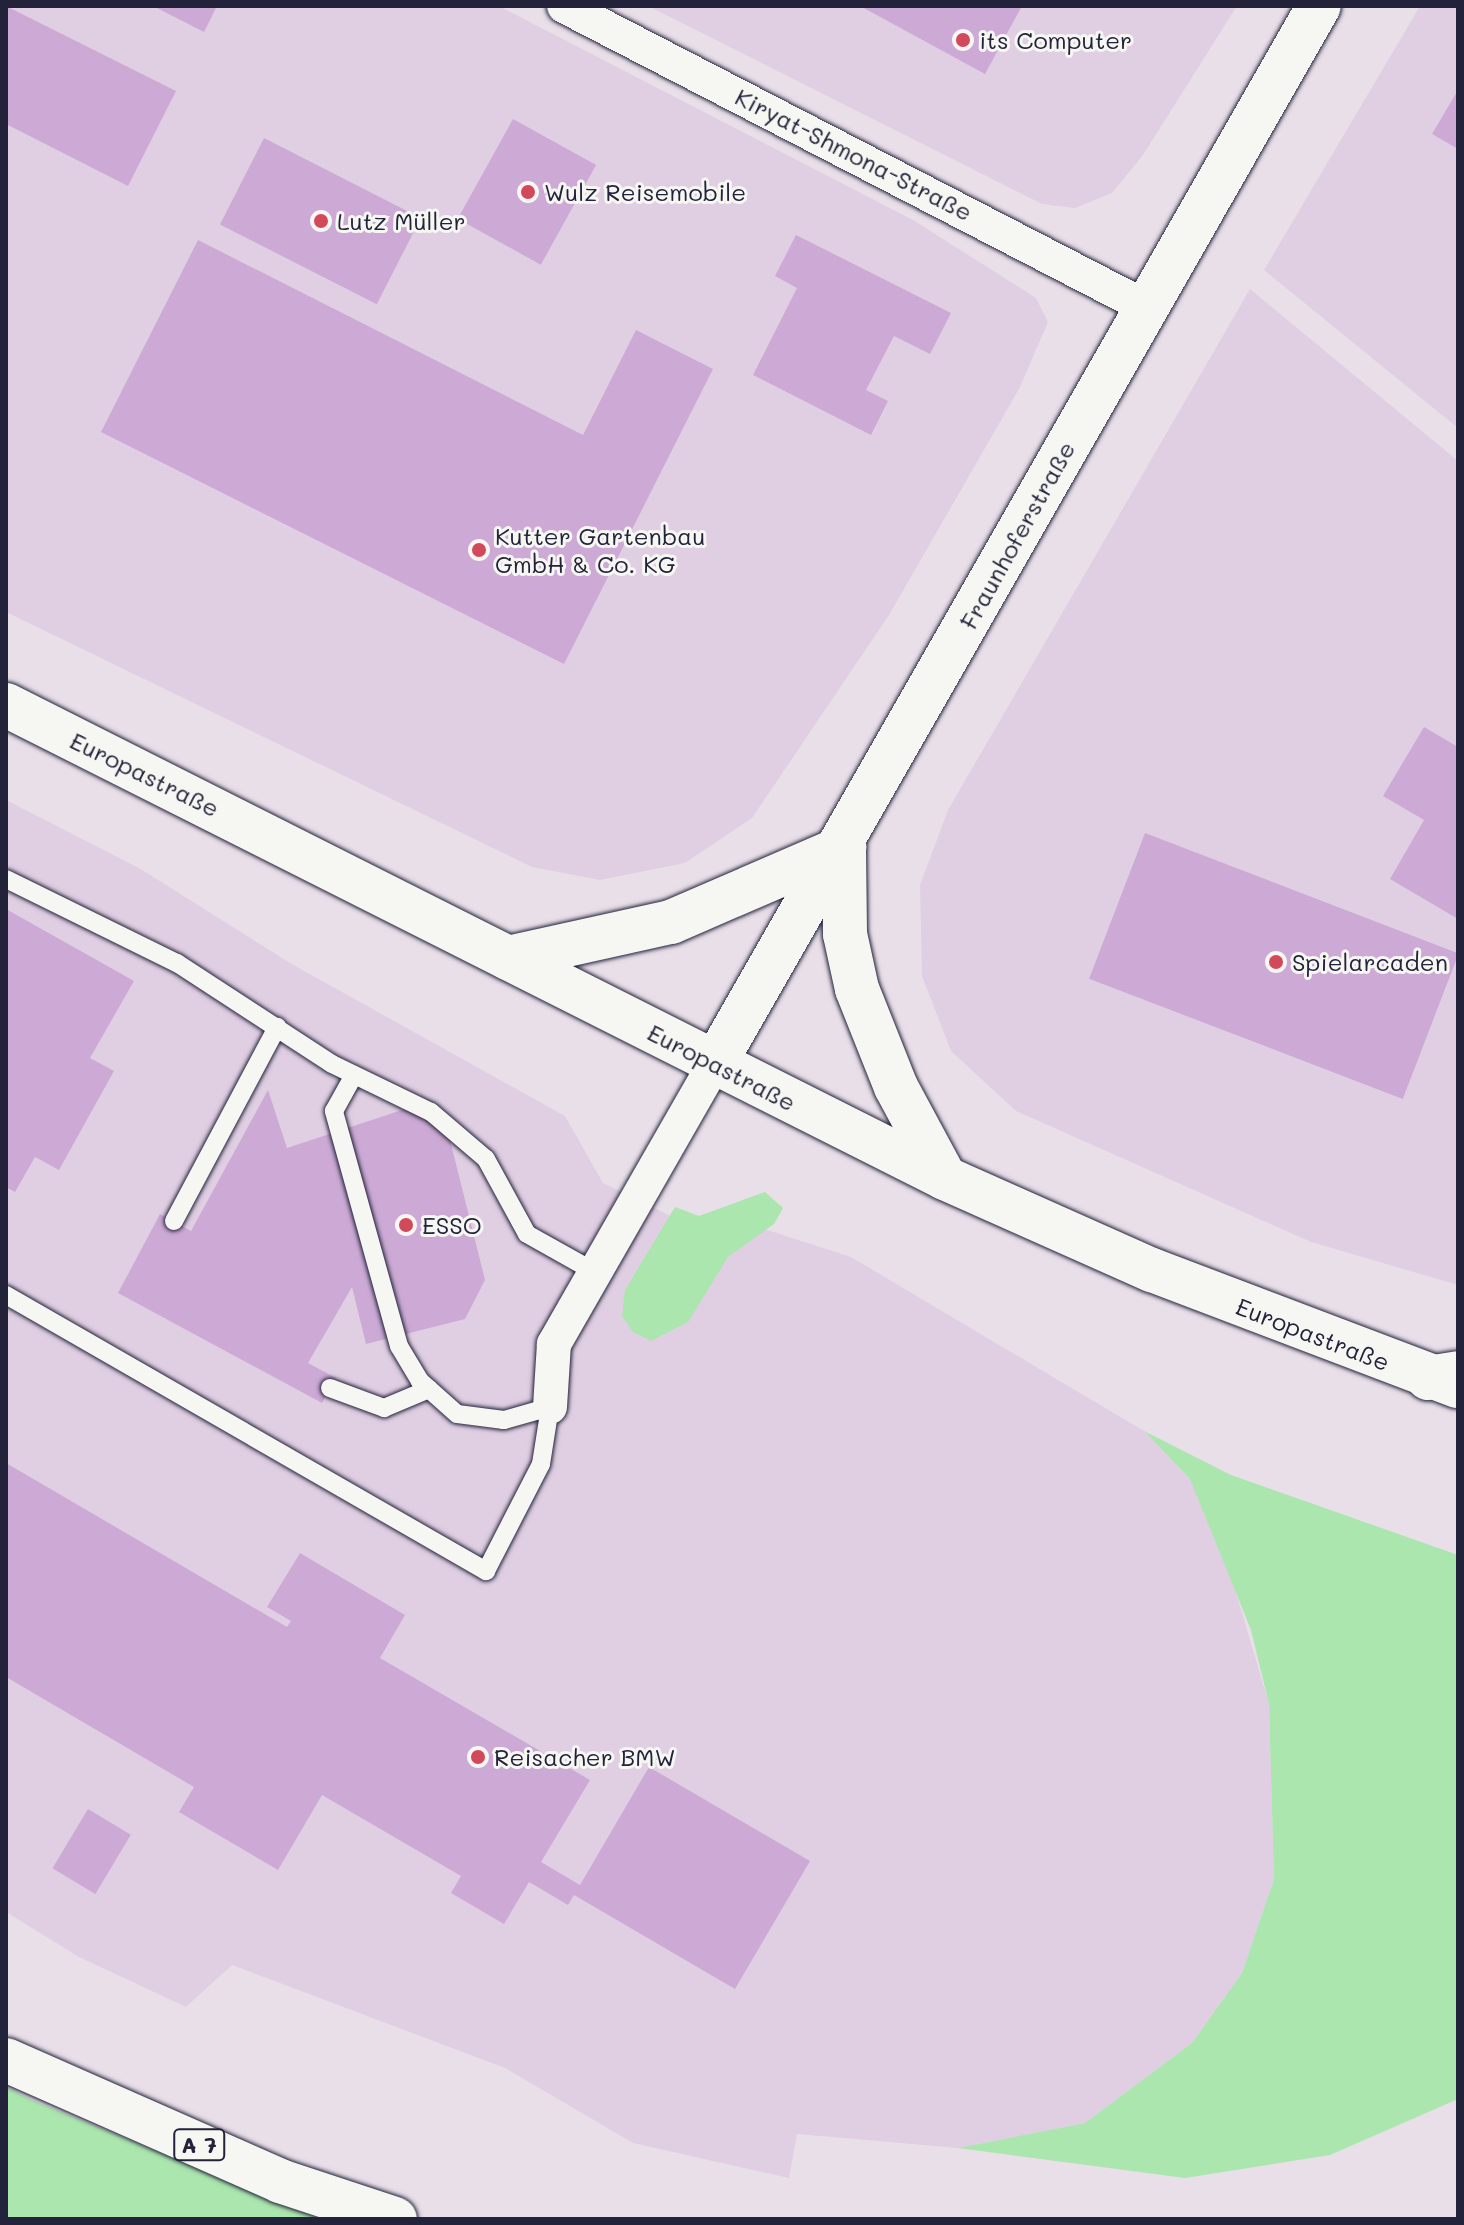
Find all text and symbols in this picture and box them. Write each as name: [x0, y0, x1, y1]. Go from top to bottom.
place label: its Computer: [979, 26, 1132, 54]
marker: its Computer: [954, 31, 972, 49]
street label: Kiryat-Shmona-Straße: [731, 82, 977, 226]
place label: Wulz Reisemobile: [544, 178, 746, 206]
marker: Wulz Reisemobile: [519, 183, 537, 201]
place label: Lutz Müller: [337, 207, 466, 235]
marker: Lutz Müller: [312, 212, 330, 230]
street label: Fraunhoferstraße: [953, 436, 1081, 634]
place label: Kutter Gartenbau GmbH & Co. KG: [495, 522, 705, 578]
marker: Kutter Gartenbau GmbH & Co. KG: [470, 541, 488, 559]
street label: Europastraße: [66, 726, 224, 822]
place label: Spielarcaden: [1292, 948, 1448, 976]
marker: Spielarcaden: [1267, 953, 1285, 971]
street label: Europastraße: [643, 1017, 801, 1117]
place label: ESSO: [422, 1211, 482, 1239]
marker: ESSO: [397, 1216, 415, 1234]
street label: Europastraße: [1232, 1291, 1394, 1377]
place label: Reisacher BMW: [494, 1743, 676, 1771]
marker: Reisacher BMW: [469, 1748, 487, 1766]
road number: A 7: [173, 2127, 225, 2163]

